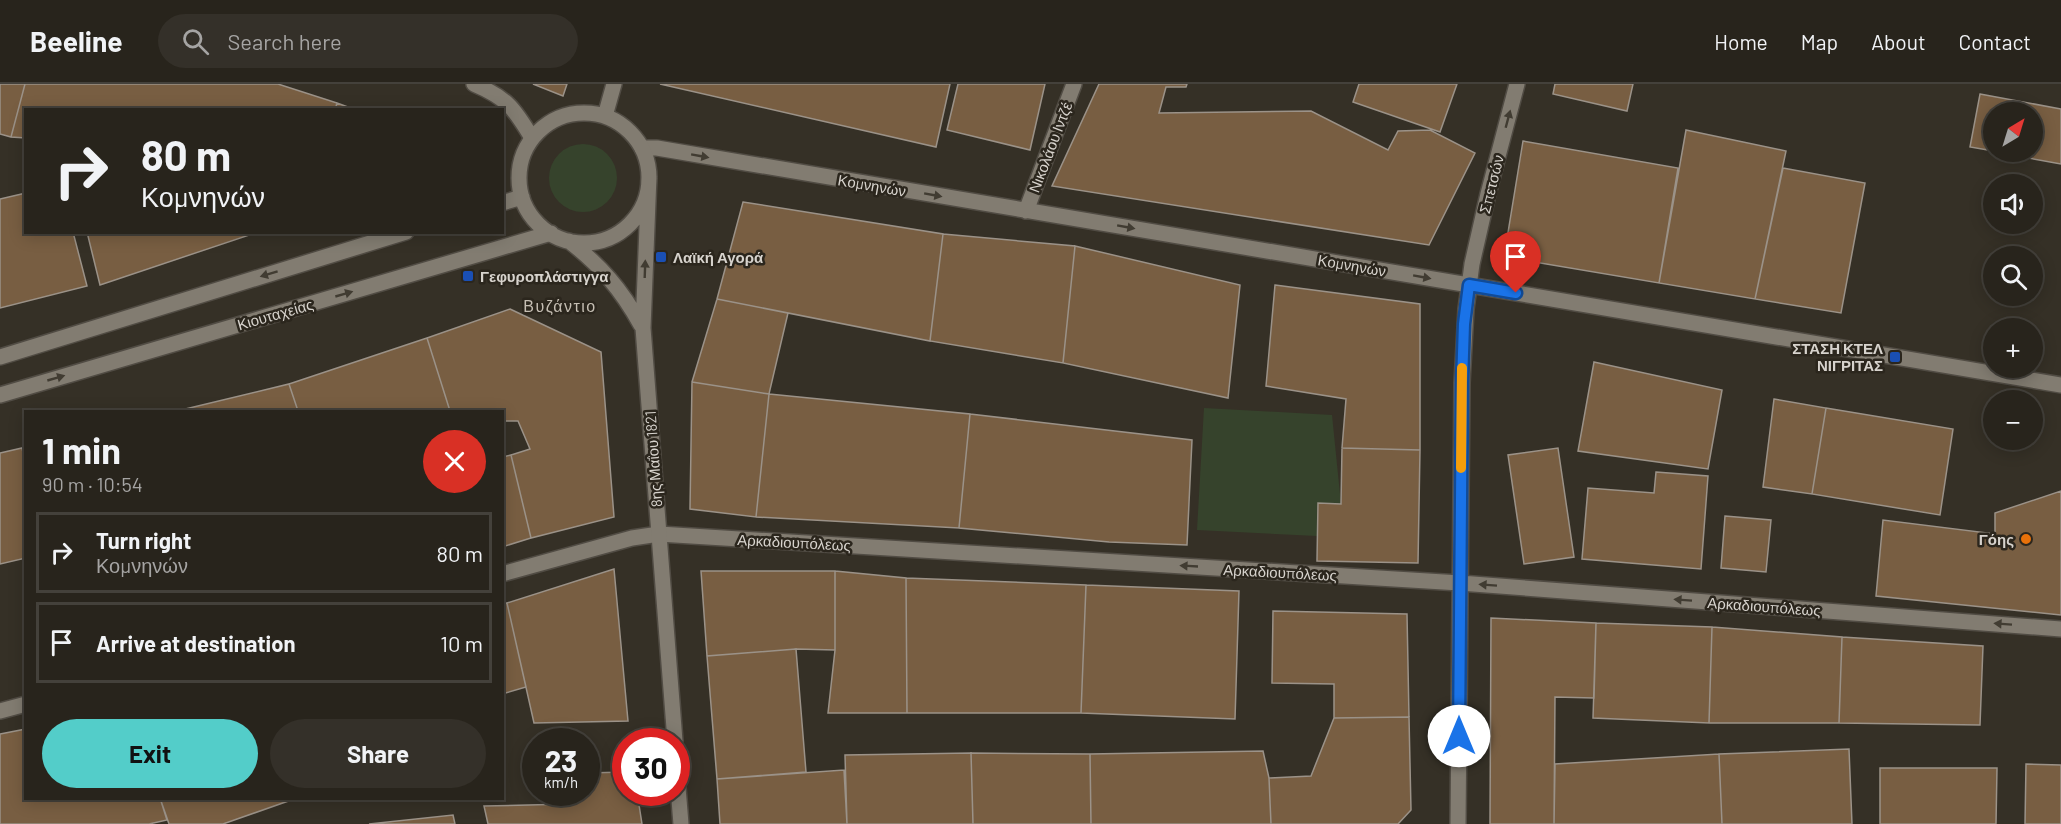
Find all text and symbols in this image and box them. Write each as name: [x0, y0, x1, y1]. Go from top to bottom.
search box: [158, 14, 578, 68]
text: Beeline: [30, 24, 122, 58]
icon: search: [179, 25, 212, 58]
text: Search here: [227, 28, 342, 54]
text: Home: [1714, 29, 1768, 54]
text: Map: [1801, 29, 1838, 54]
text: About: [1871, 29, 1926, 54]
text: Contact: [1959, 29, 2031, 54]
street label: Νικολάου Ιντζέ: [1024, 99, 1076, 195]
north arrow: [1983, 102, 2043, 162]
map controls: [1983, 102, 2043, 450]
one-way arrow: [1503, 110, 1513, 129]
text: 80 m: [141, 129, 231, 179]
icon: right: [42, 132, 120, 210]
one-way arrow: [690, 151, 709, 160]
street label: Σπετσών: [1475, 153, 1507, 215]
street label: Κομνηνών: [836, 170, 908, 200]
button: sound: [1983, 174, 2043, 234]
text: Κομνηνών: [141, 180, 265, 212]
one-way arrow: [924, 191, 943, 200]
one-way arrow: [1116, 223, 1135, 232]
pin: [1490, 231, 1541, 293]
icon: arrive: [1499, 240, 1532, 273]
button: search: [1983, 246, 2043, 306]
place label: Λαϊκή Αγορά: [673, 248, 764, 266]
marker: Λαϊκή Αγορά: [654, 250, 668, 264]
street label: Κομνηνών: [1316, 250, 1388, 280]
one-way arrow: [640, 260, 649, 279]
place label: Γεφυροπλάστιγγα: [480, 267, 609, 285]
marker: Γεφυροπλάστιγγα: [461, 269, 475, 283]
one-way arrow: [260, 270, 278, 279]
one-way arrow: [1412, 273, 1431, 282]
one-way arrow: [335, 289, 353, 298]
street label: Κιουταχείας: [235, 295, 315, 333]
district label: Βυζάντιο: [523, 296, 597, 316]
button: +: [1983, 318, 2043, 378]
place label: ΣΤΑΣΗ ΚΤΕΛ ΝΙΓΡΙΤΑΣ: [1792, 339, 1883, 374]
marker: ΣΤΑΣΗ ΚΤΕΛ ΝΙΓΡΙΤΑΣ: [1888, 350, 1902, 364]
one-way arrow: [47, 373, 65, 382]
button: −: [1983, 390, 2043, 450]
street label: 8ης Μαΐου 1821: [641, 410, 665, 508]
text: 1 min: [42, 428, 121, 471]
button: close: [423, 430, 486, 493]
text: 90 m · 10:54: [42, 472, 143, 496]
text: Turn right: [96, 527, 191, 553]
street label: Αρκαδιουπόλεως: [737, 530, 851, 554]
place label: Γόης: [1979, 530, 2014, 548]
marker: Γόης: [2019, 532, 2033, 546]
icon: right: [45, 536, 78, 569]
text: 80 m: [437, 540, 483, 566]
text: Κομνηνών: [96, 553, 188, 577]
street label: Αρκαδιουπόλεως: [1223, 560, 1337, 584]
one-way arrow: [1179, 562, 1198, 571]
one-way arrow: [1479, 580, 1498, 590]
street label: Αρκαδιουπόλεως: [1707, 593, 1821, 619]
one-way arrow: [1673, 595, 1692, 604]
one-way arrow: [1993, 619, 2012, 629]
icon: arrive: [45, 626, 78, 659]
text: Arrive at destination: [96, 630, 295, 656]
text: 10 m: [440, 630, 483, 656]
position arrow: [1427, 704, 1491, 768]
button: Exit: [42, 719, 258, 788]
button: Share: [270, 719, 486, 788]
speed limit sign: 30: [612, 728, 690, 806]
text: 23: [545, 742, 577, 778]
text: km/h: [544, 773, 578, 791]

